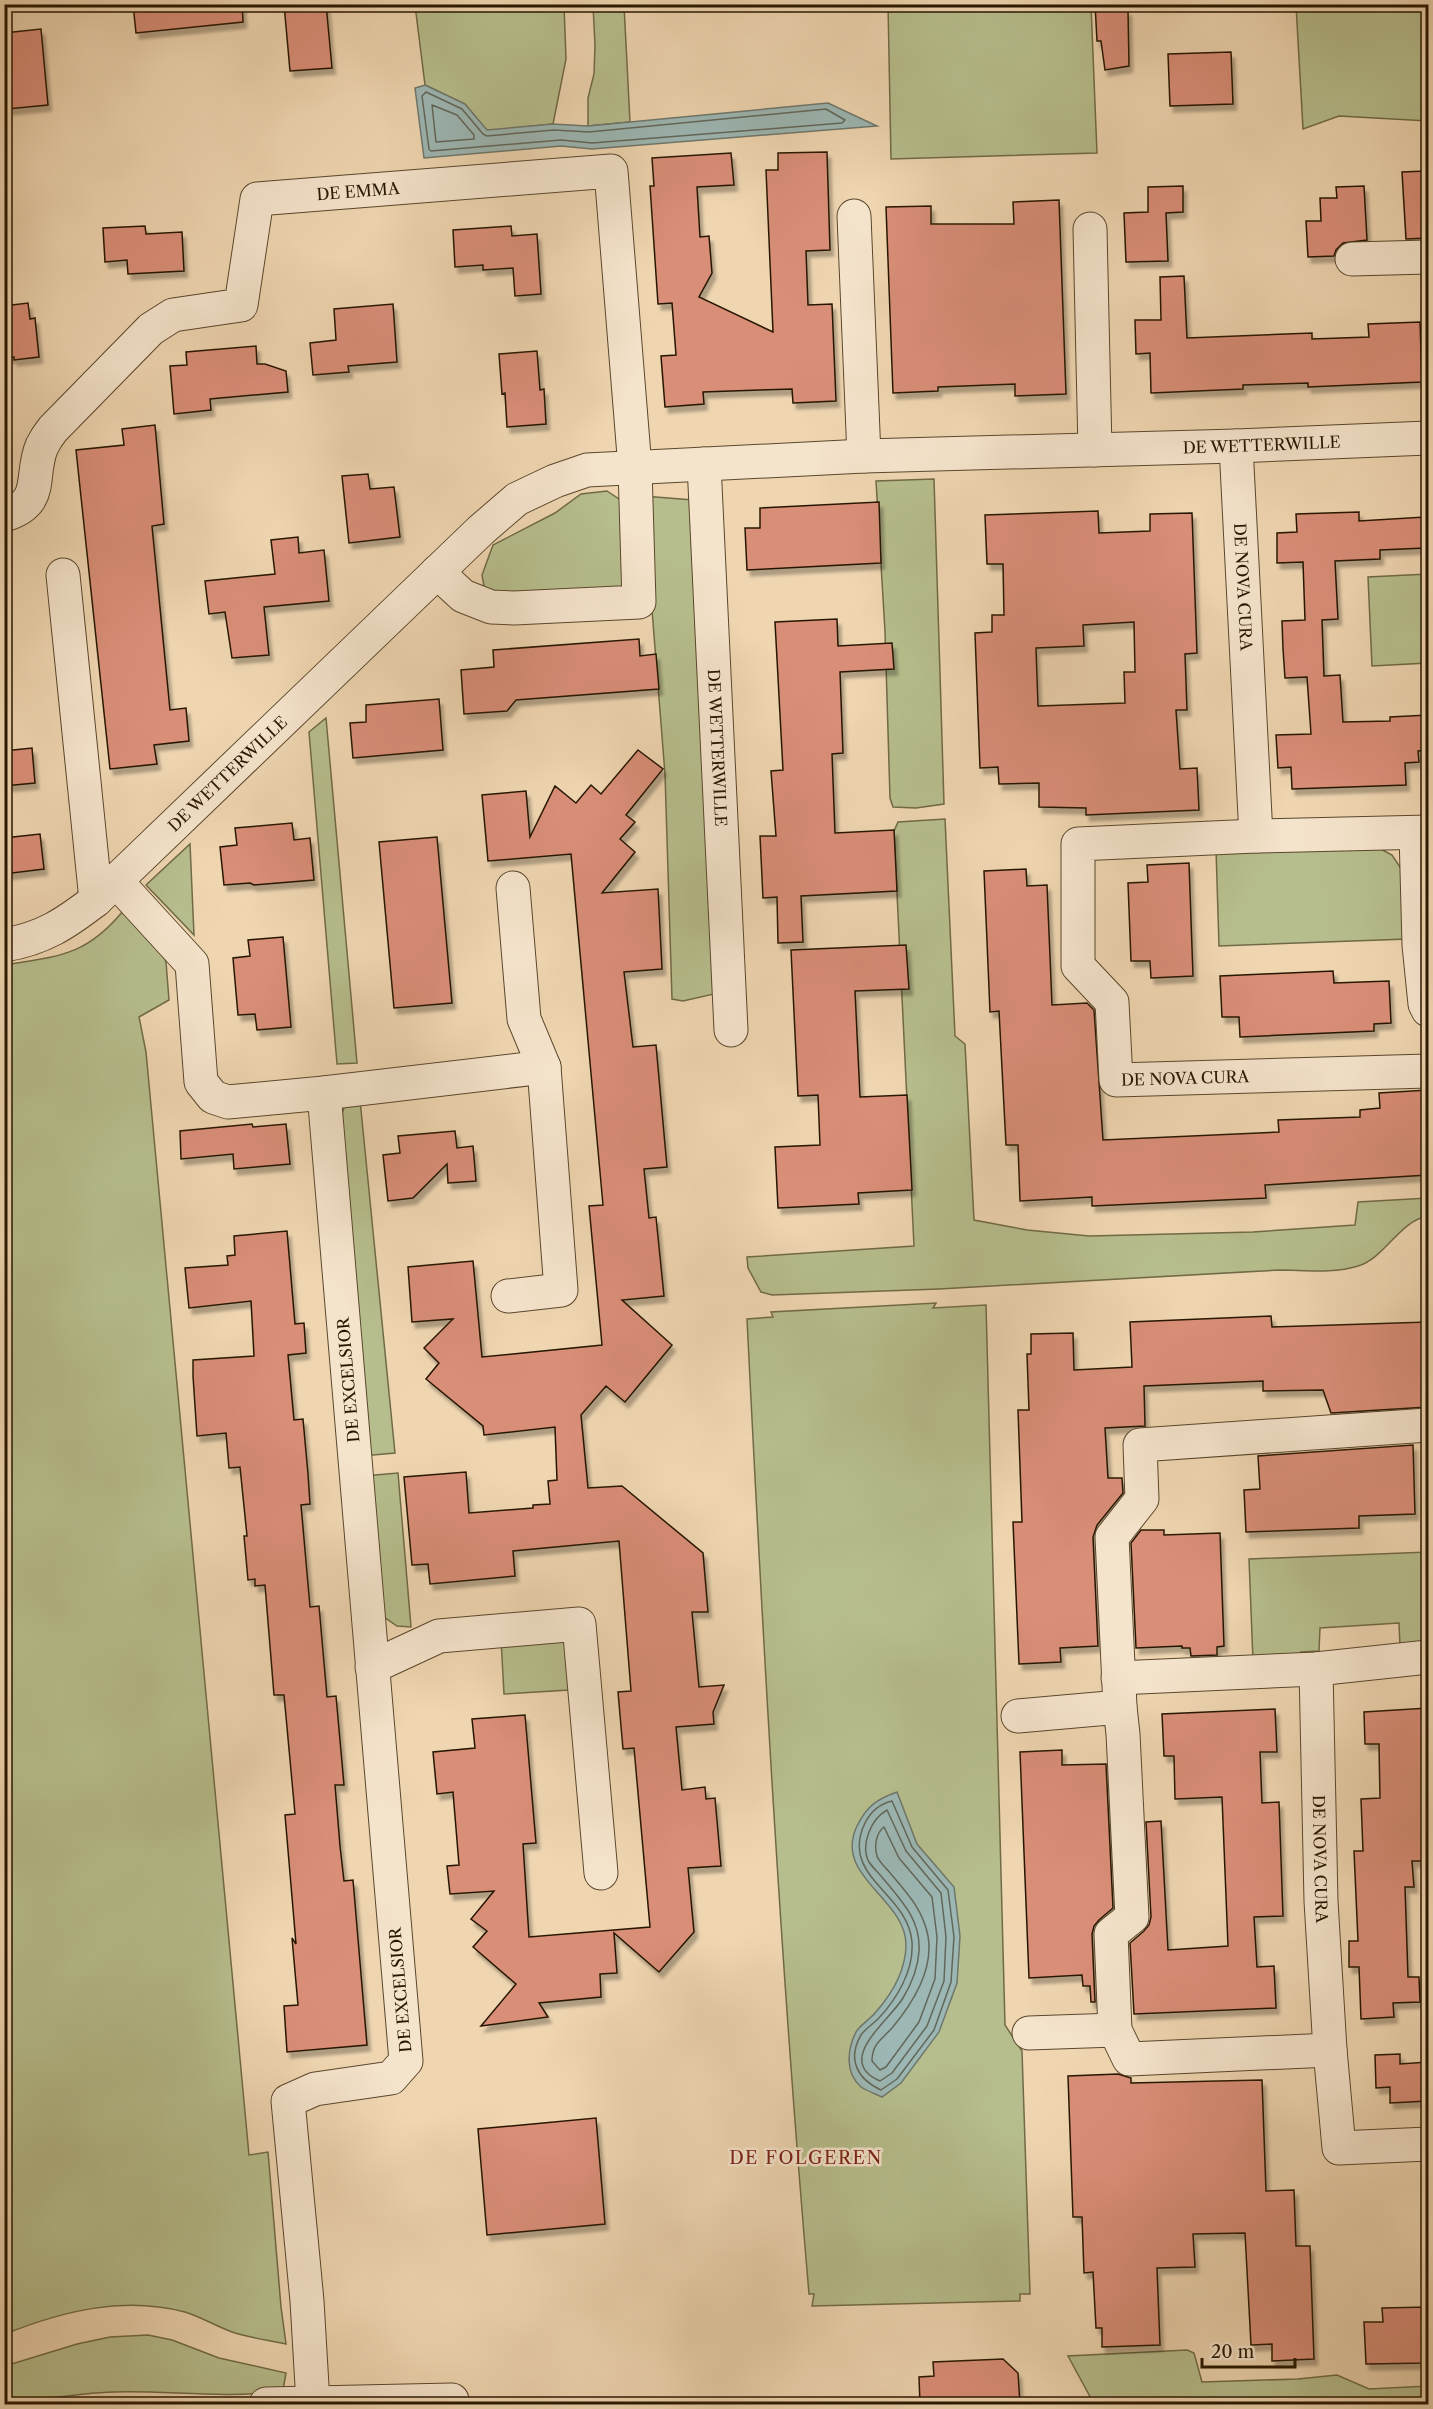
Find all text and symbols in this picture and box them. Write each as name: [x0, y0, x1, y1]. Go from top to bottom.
street label: DE EMMA: [316, 178, 401, 204]
street label: DE WETTERWILLE: [1183, 432, 1341, 457]
street label: DE NOVA CURA: [1230, 522, 1257, 652]
street label: DE WETTERWILLE: [704, 668, 731, 827]
street label: DE WETTERWILLE: [164, 712, 291, 836]
street label: DE NOVA CURA: [1121, 1066, 1251, 1090]
street label: DE EXCELSIOR: [332, 1315, 363, 1443]
street label: DE NOVA CURA: [1309, 1795, 1332, 1925]
street label: DE EXCELSIOR: [384, 1925, 415, 2053]
district label: DE FOLGEREN: [729, 2147, 883, 2169]
scale bar: [1202, 2331, 1295, 2369]
text: 20 m: [1211, 2341, 1255, 2363]

